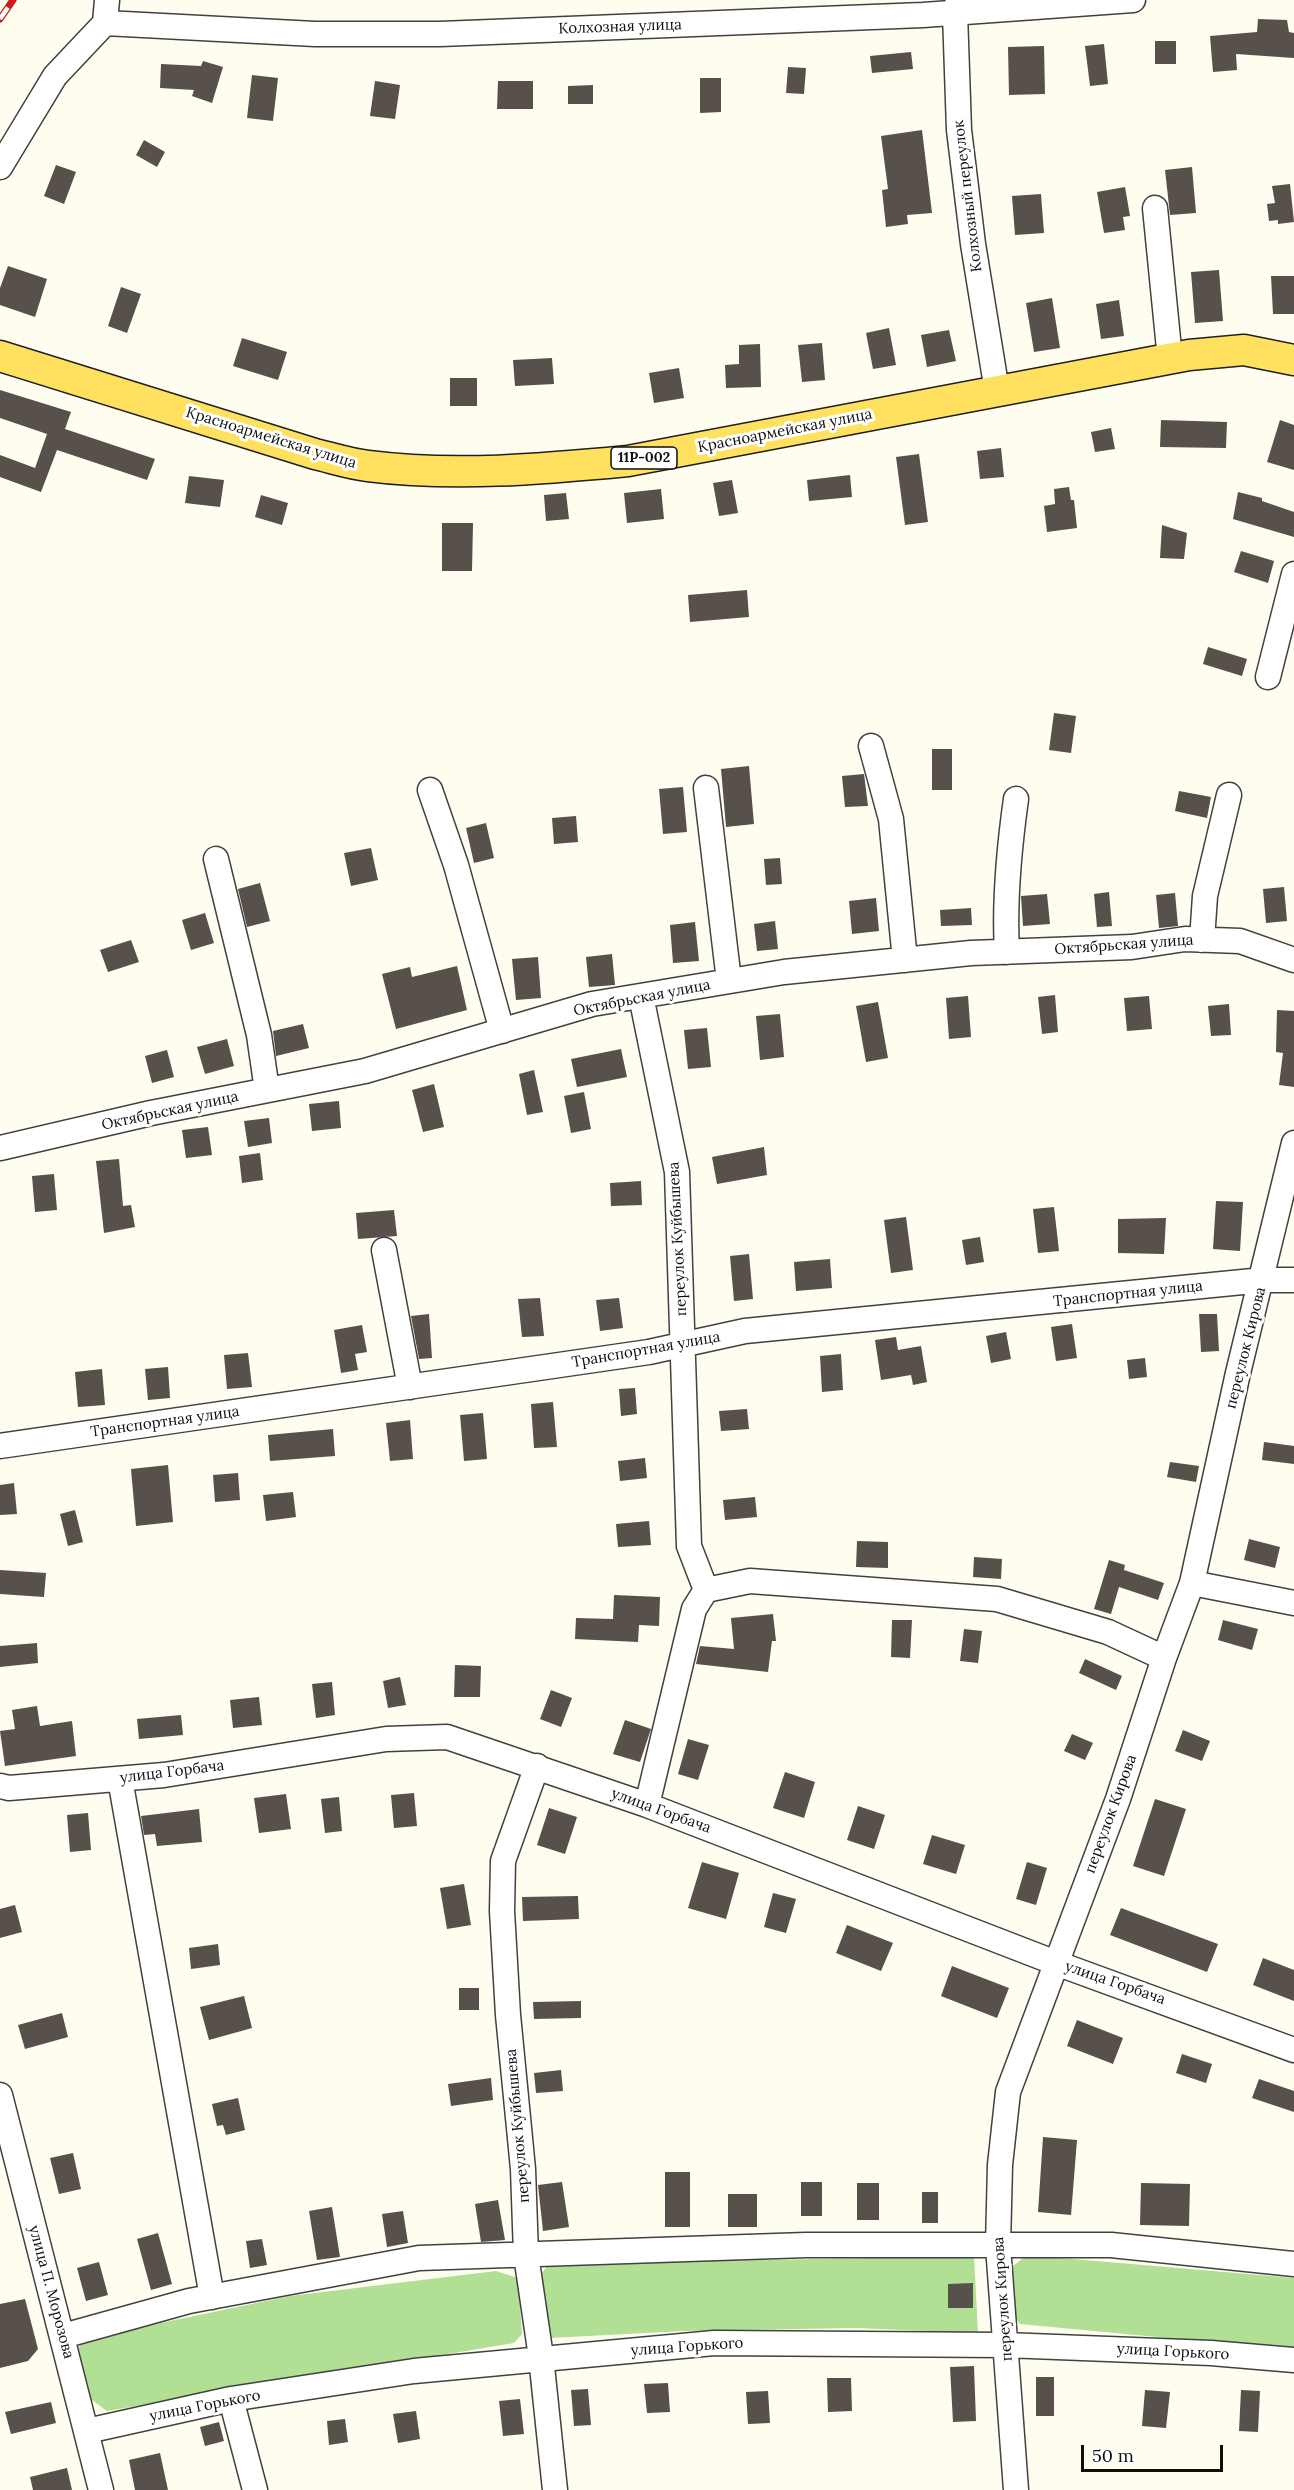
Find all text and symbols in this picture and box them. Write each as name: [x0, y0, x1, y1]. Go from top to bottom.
street label: Колхозная улица: [558, 16, 682, 38]
street label: Колхозный переулок: [950, 119, 986, 273]
street label: Красноармейская улица: [184, 403, 358, 473]
street label: Красноармейская улица: [696, 405, 874, 457]
road number: 11Р-002: [611, 447, 677, 469]
street label: Октябрьская улица: [1054, 931, 1194, 959]
street label: Октябрьская улица: [572, 976, 712, 1020]
street label: Октябрьская улица: [100, 1088, 240, 1134]
street label: переулок Куйбышева: [665, 1161, 691, 1317]
street label: Транспортная улица: [1052, 1277, 1204, 1311]
street label: переулок Кирова: [1222, 1285, 1270, 1411]
street label: Транспортная улица: [570, 1328, 722, 1372]
street label: Транспортная улица: [89, 1403, 241, 1441]
street label: переулок Кирова: [1081, 1752, 1141, 1876]
street label: улица Горбача: [119, 1757, 225, 1787]
street label: улица Горбача: [609, 1785, 713, 1837]
street label: улица Горбача: [1062, 1957, 1168, 2009]
street label: переулок Куйбышева: [502, 2048, 534, 2204]
street label: улица П. Морозова: [24, 2223, 78, 2361]
street label: переулок Кирова: [990, 2236, 1016, 2362]
street label: улица Горького: [630, 2334, 744, 2360]
street label: улица Горького: [1116, 2340, 1230, 2364]
street label: улица Горького: [148, 2386, 262, 2426]
scale bar: [1084, 2433, 1226, 2471]
text: 50 m: [1092, 2444, 1134, 2467]

